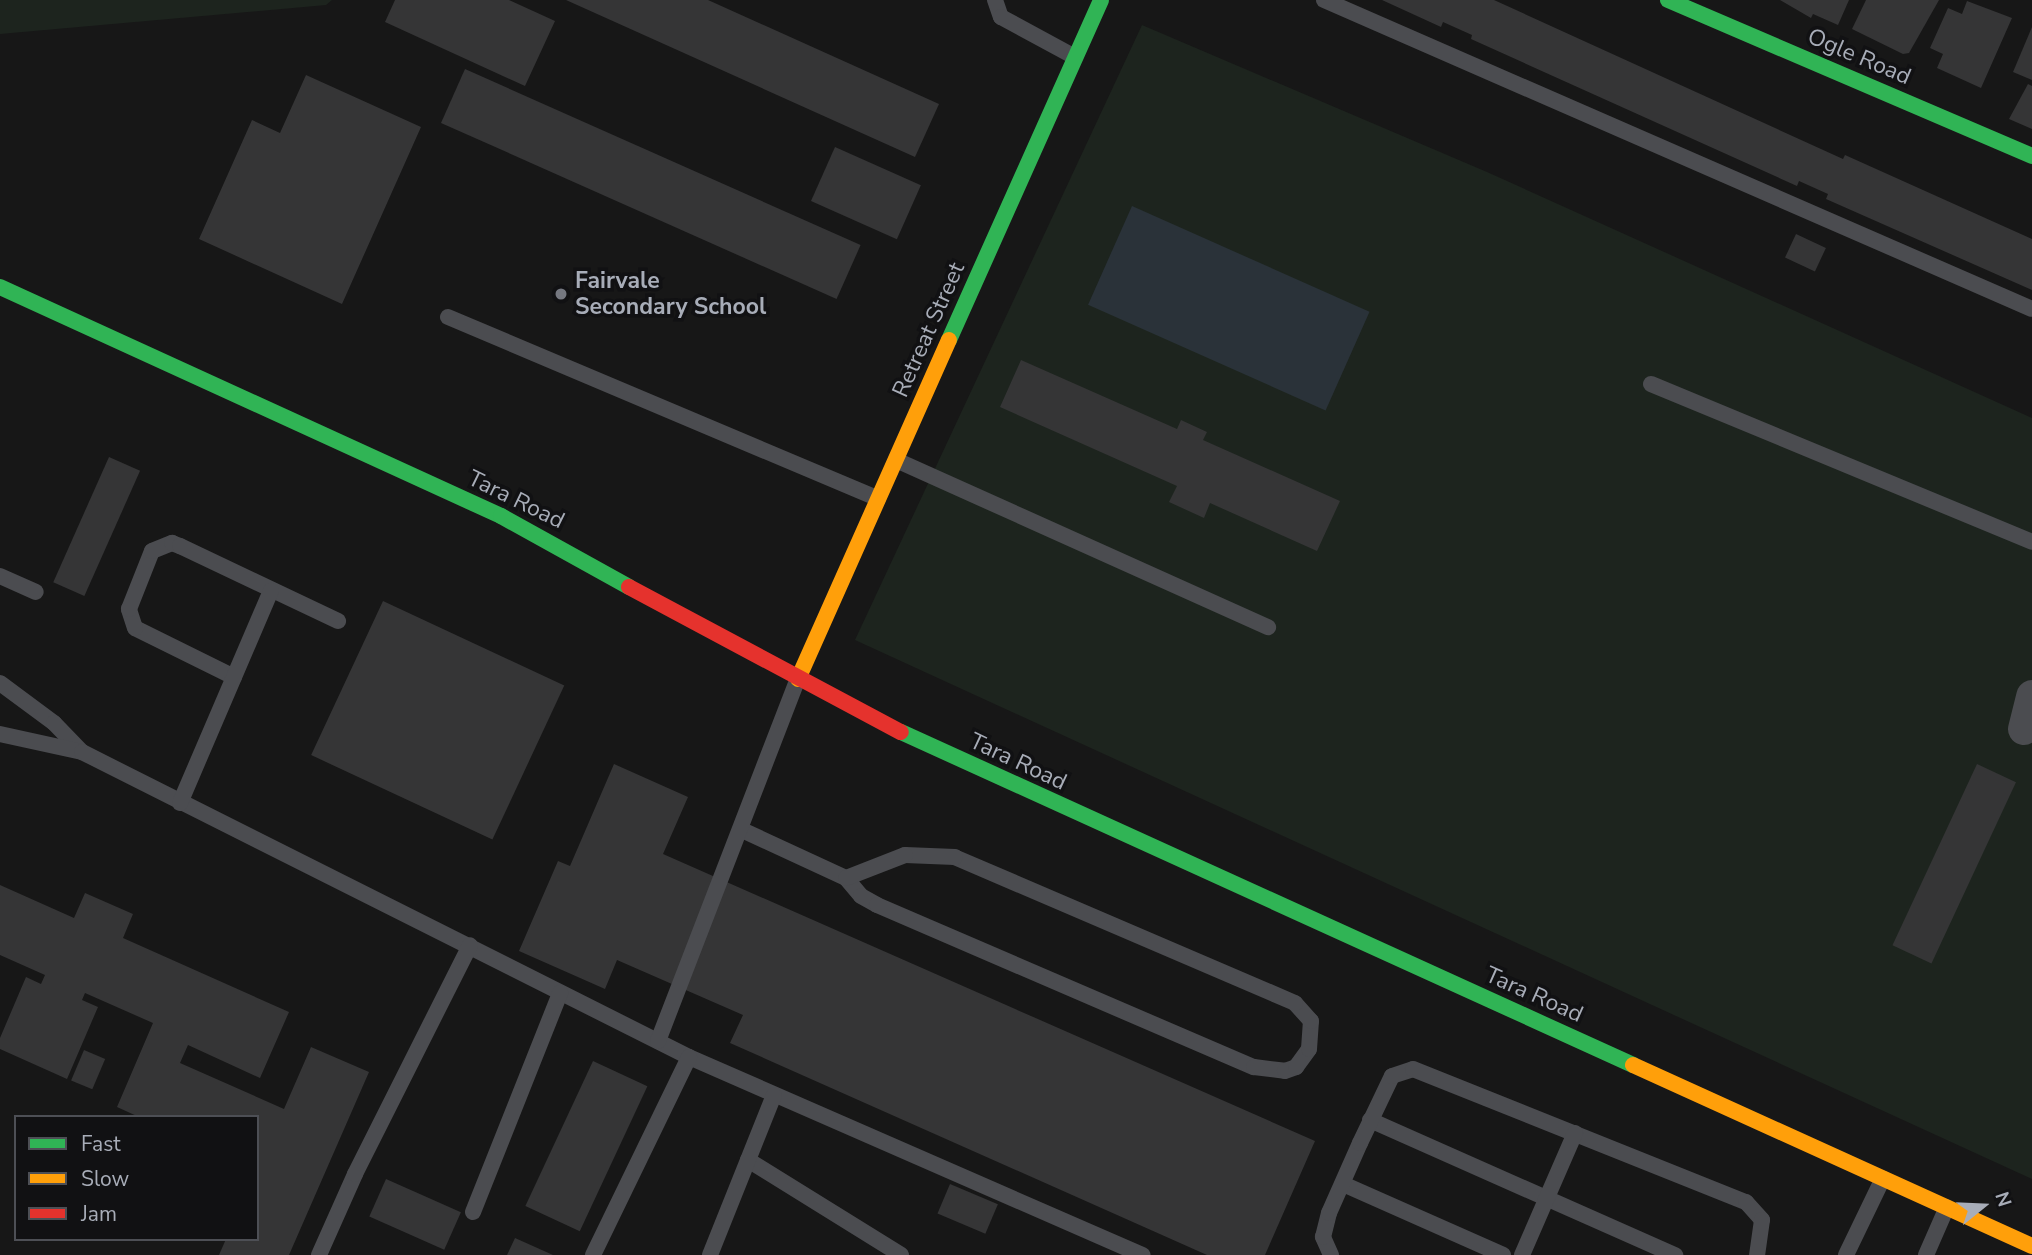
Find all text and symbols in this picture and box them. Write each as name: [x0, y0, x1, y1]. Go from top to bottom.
street label: Ogle Road: [1803, 23, 1915, 91]
street label: Retreat Street: [887, 258, 971, 402]
place label: Fairvale Secondary School: [575, 267, 766, 321]
marker: Fairvale Secondary School: [553, 286, 569, 302]
street label: Tara Road: [463, 465, 569, 535]
street label: Tara Road: [965, 728, 1071, 796]
street label: Tara Road: [1481, 961, 1587, 1029]
legend: [14, 1115, 259, 1241]
text: Fast: [81, 1130, 121, 1158]
text: Slow: [81, 1165, 129, 1193]
north arrow: [1948, 1171, 2018, 1241]
text: N: [1988, 1189, 2018, 1210]
text: Jam: [81, 1200, 117, 1228]

